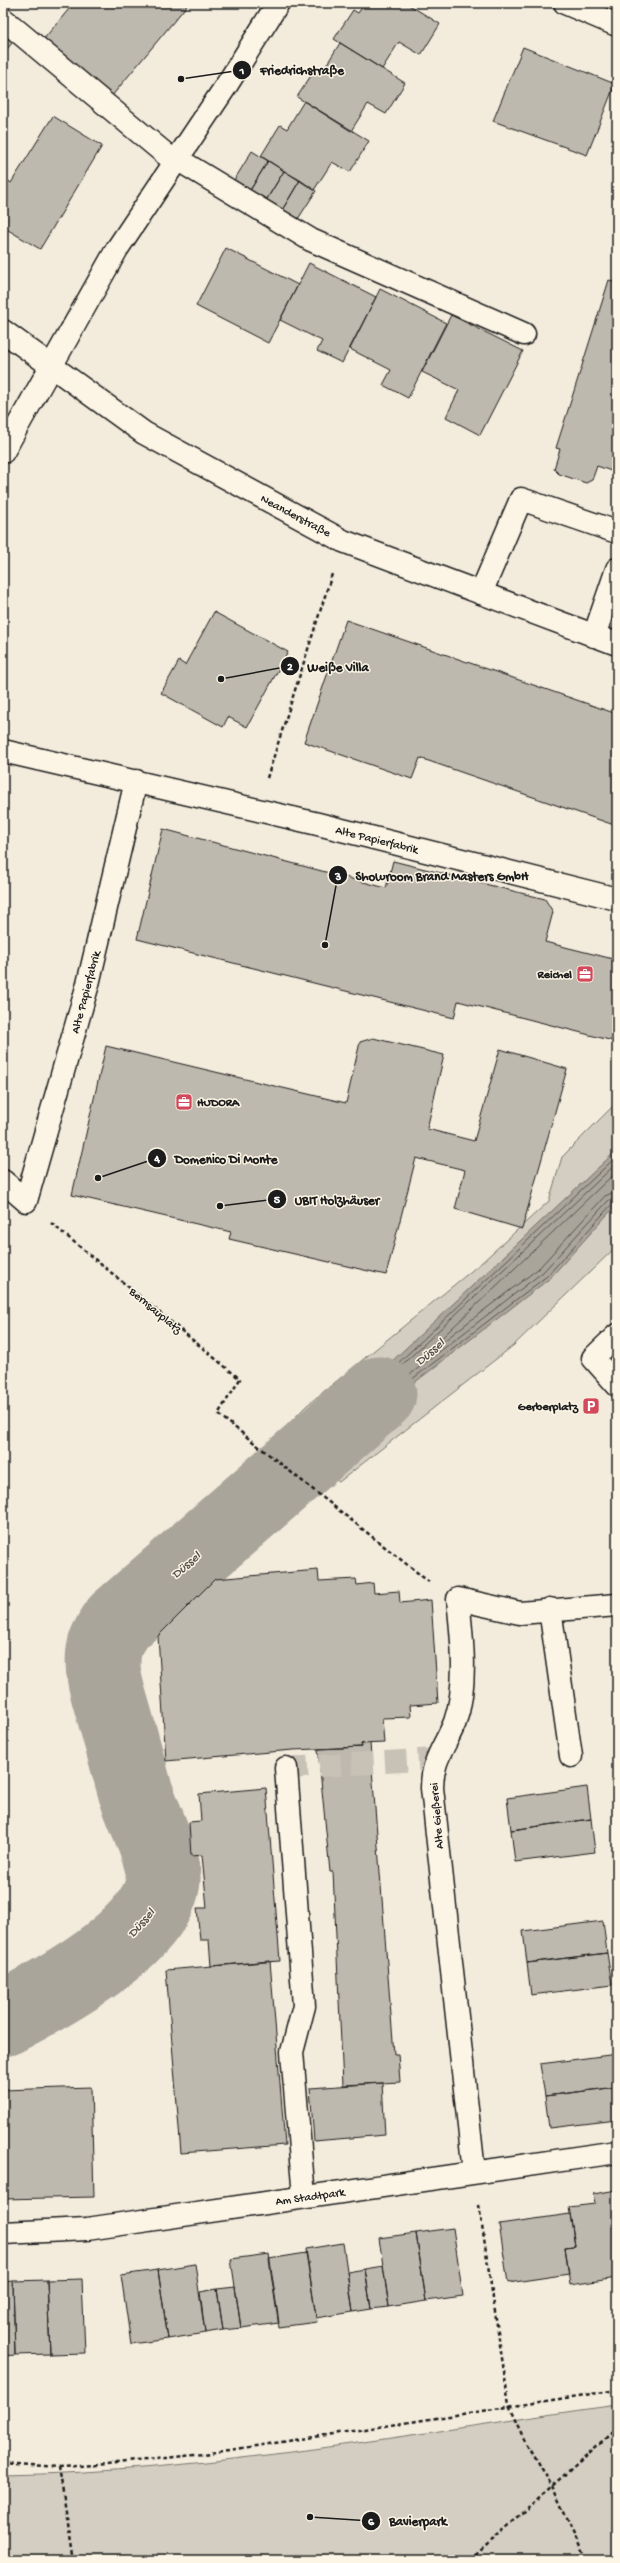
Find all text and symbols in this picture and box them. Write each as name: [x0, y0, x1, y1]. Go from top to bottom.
callout: Friedrichstraße: [232, 57, 352, 82]
text: Friedrichstraße: [259, 64, 345, 79]
text: 1: [239, 65, 245, 79]
street label: Neanderstraße: [258, 492, 333, 542]
callout: Weiße Villa: [280, 654, 377, 679]
text: 2: [287, 661, 293, 675]
text: Weiße Villa: [306, 661, 369, 676]
street label: Alte Papierfabrik: [334, 824, 421, 858]
callout: Showroom Brand Masters GmbH: [328, 863, 537, 888]
text: Showroom Brand Masters GmbH: [356, 870, 529, 885]
text: 3: [334, 871, 341, 885]
street label: Alte Papierfabrik: [69, 948, 105, 1035]
office icon: Reichel: [575, 964, 595, 984]
place label: Reichel: [537, 969, 572, 983]
office icon: HUDORA: [174, 1092, 194, 1112]
place label: HUDORA: [197, 1097, 240, 1111]
callout: Domenico Di Monte: [147, 1146, 286, 1171]
text: 4: [153, 1153, 160, 1167]
text: Domenico Di Monte: [174, 1153, 279, 1168]
callout: UBIT Holzhäuser: [267, 1187, 387, 1212]
text: 5: [274, 1194, 281, 1208]
text: UBIT Holzhäuser: [295, 1194, 381, 1209]
street label: Bernsauplatz: [125, 1285, 184, 1338]
water label: Düssel: [413, 1335, 449, 1370]
parking icon: Gerberplatz: [581, 1396, 601, 1416]
place label: Gerberplatz: [518, 1401, 579, 1415]
water label: Düssel: [169, 1548, 205, 1583]
street label: Alte Gießerei: [428, 1782, 448, 1850]
water label: Düssel: [125, 1905, 159, 1941]
street label: Am Stadtpark: [275, 2186, 347, 2210]
callout: Bavierpark: [361, 2508, 455, 2533]
text: Bavierpark: [388, 2515, 449, 2531]
text: 6: [368, 2516, 375, 2530]

